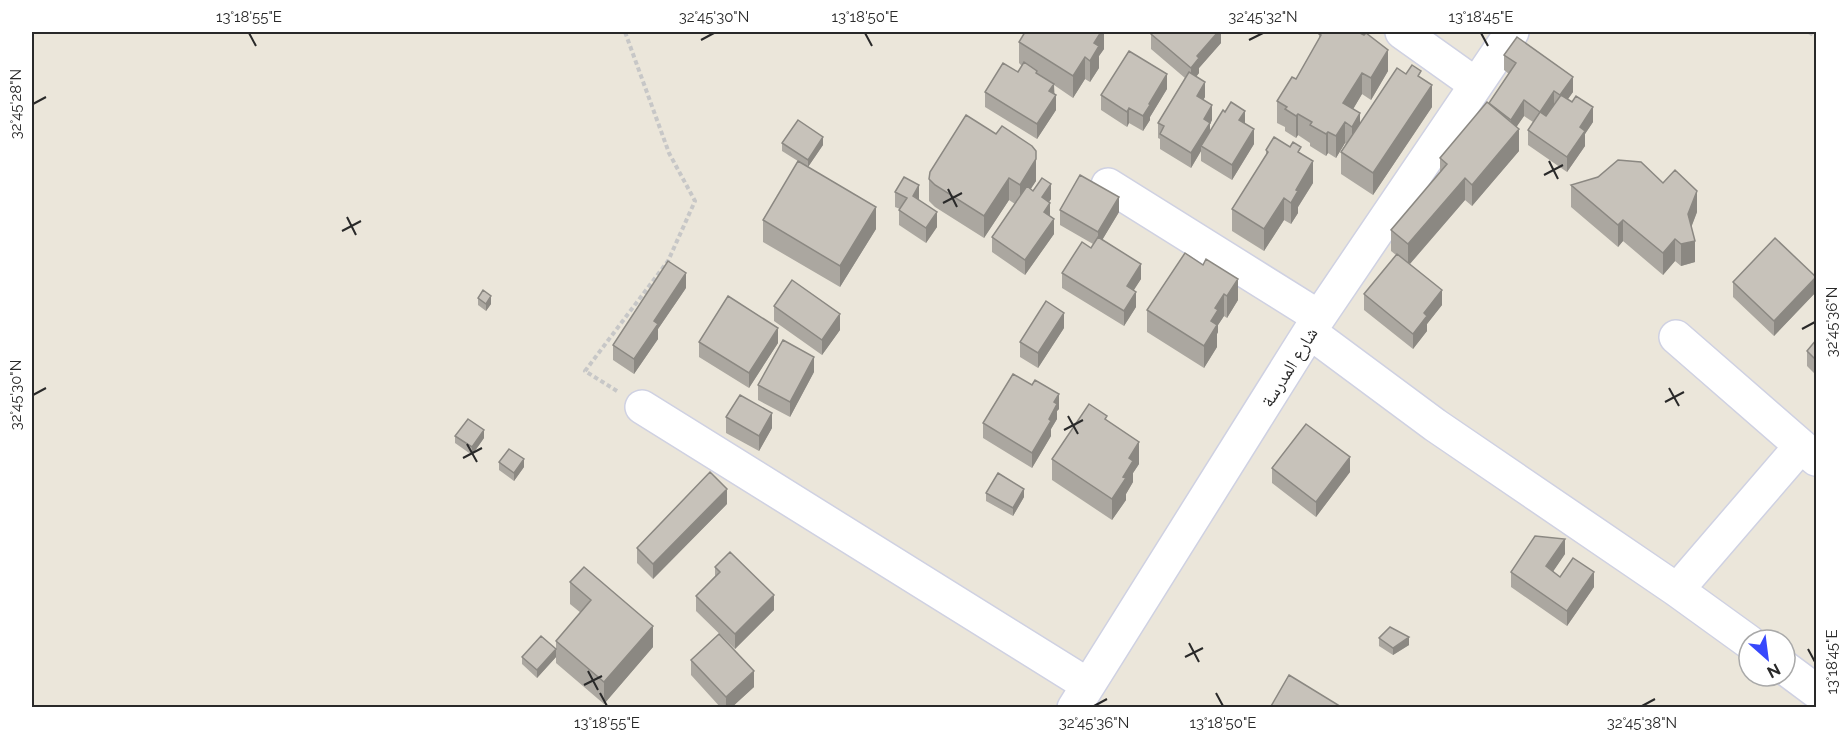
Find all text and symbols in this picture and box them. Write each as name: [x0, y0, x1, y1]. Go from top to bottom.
text: 13°18'55"E: [216, 8, 282, 26]
text: 32°45'30"N: [679, 8, 749, 26]
text: 13°18'50"E: [832, 8, 898, 26]
text: 32°45'32"N: [1228, 8, 1298, 26]
text: 13°18'45"E: [1448, 8, 1514, 26]
text: 32°45'28"N: [7, 69, 25, 139]
text: 32°45'36"N: [1823, 287, 1841, 357]
street label: شارع المدرسة: [1256, 323, 1323, 411]
text: 32°45'30"N: [7, 360, 25, 430]
north arrow: [1737, 628, 1797, 688]
text: 13°18'45"E: [1823, 629, 1841, 695]
text: N: [1764, 660, 1784, 682]
text: 13°18'55"E: [574, 714, 640, 732]
text: 32°45'36"N: [1059, 714, 1129, 732]
text: 13°18'50"E: [1190, 714, 1256, 732]
text: 32°45'38"N: [1607, 714, 1677, 732]

